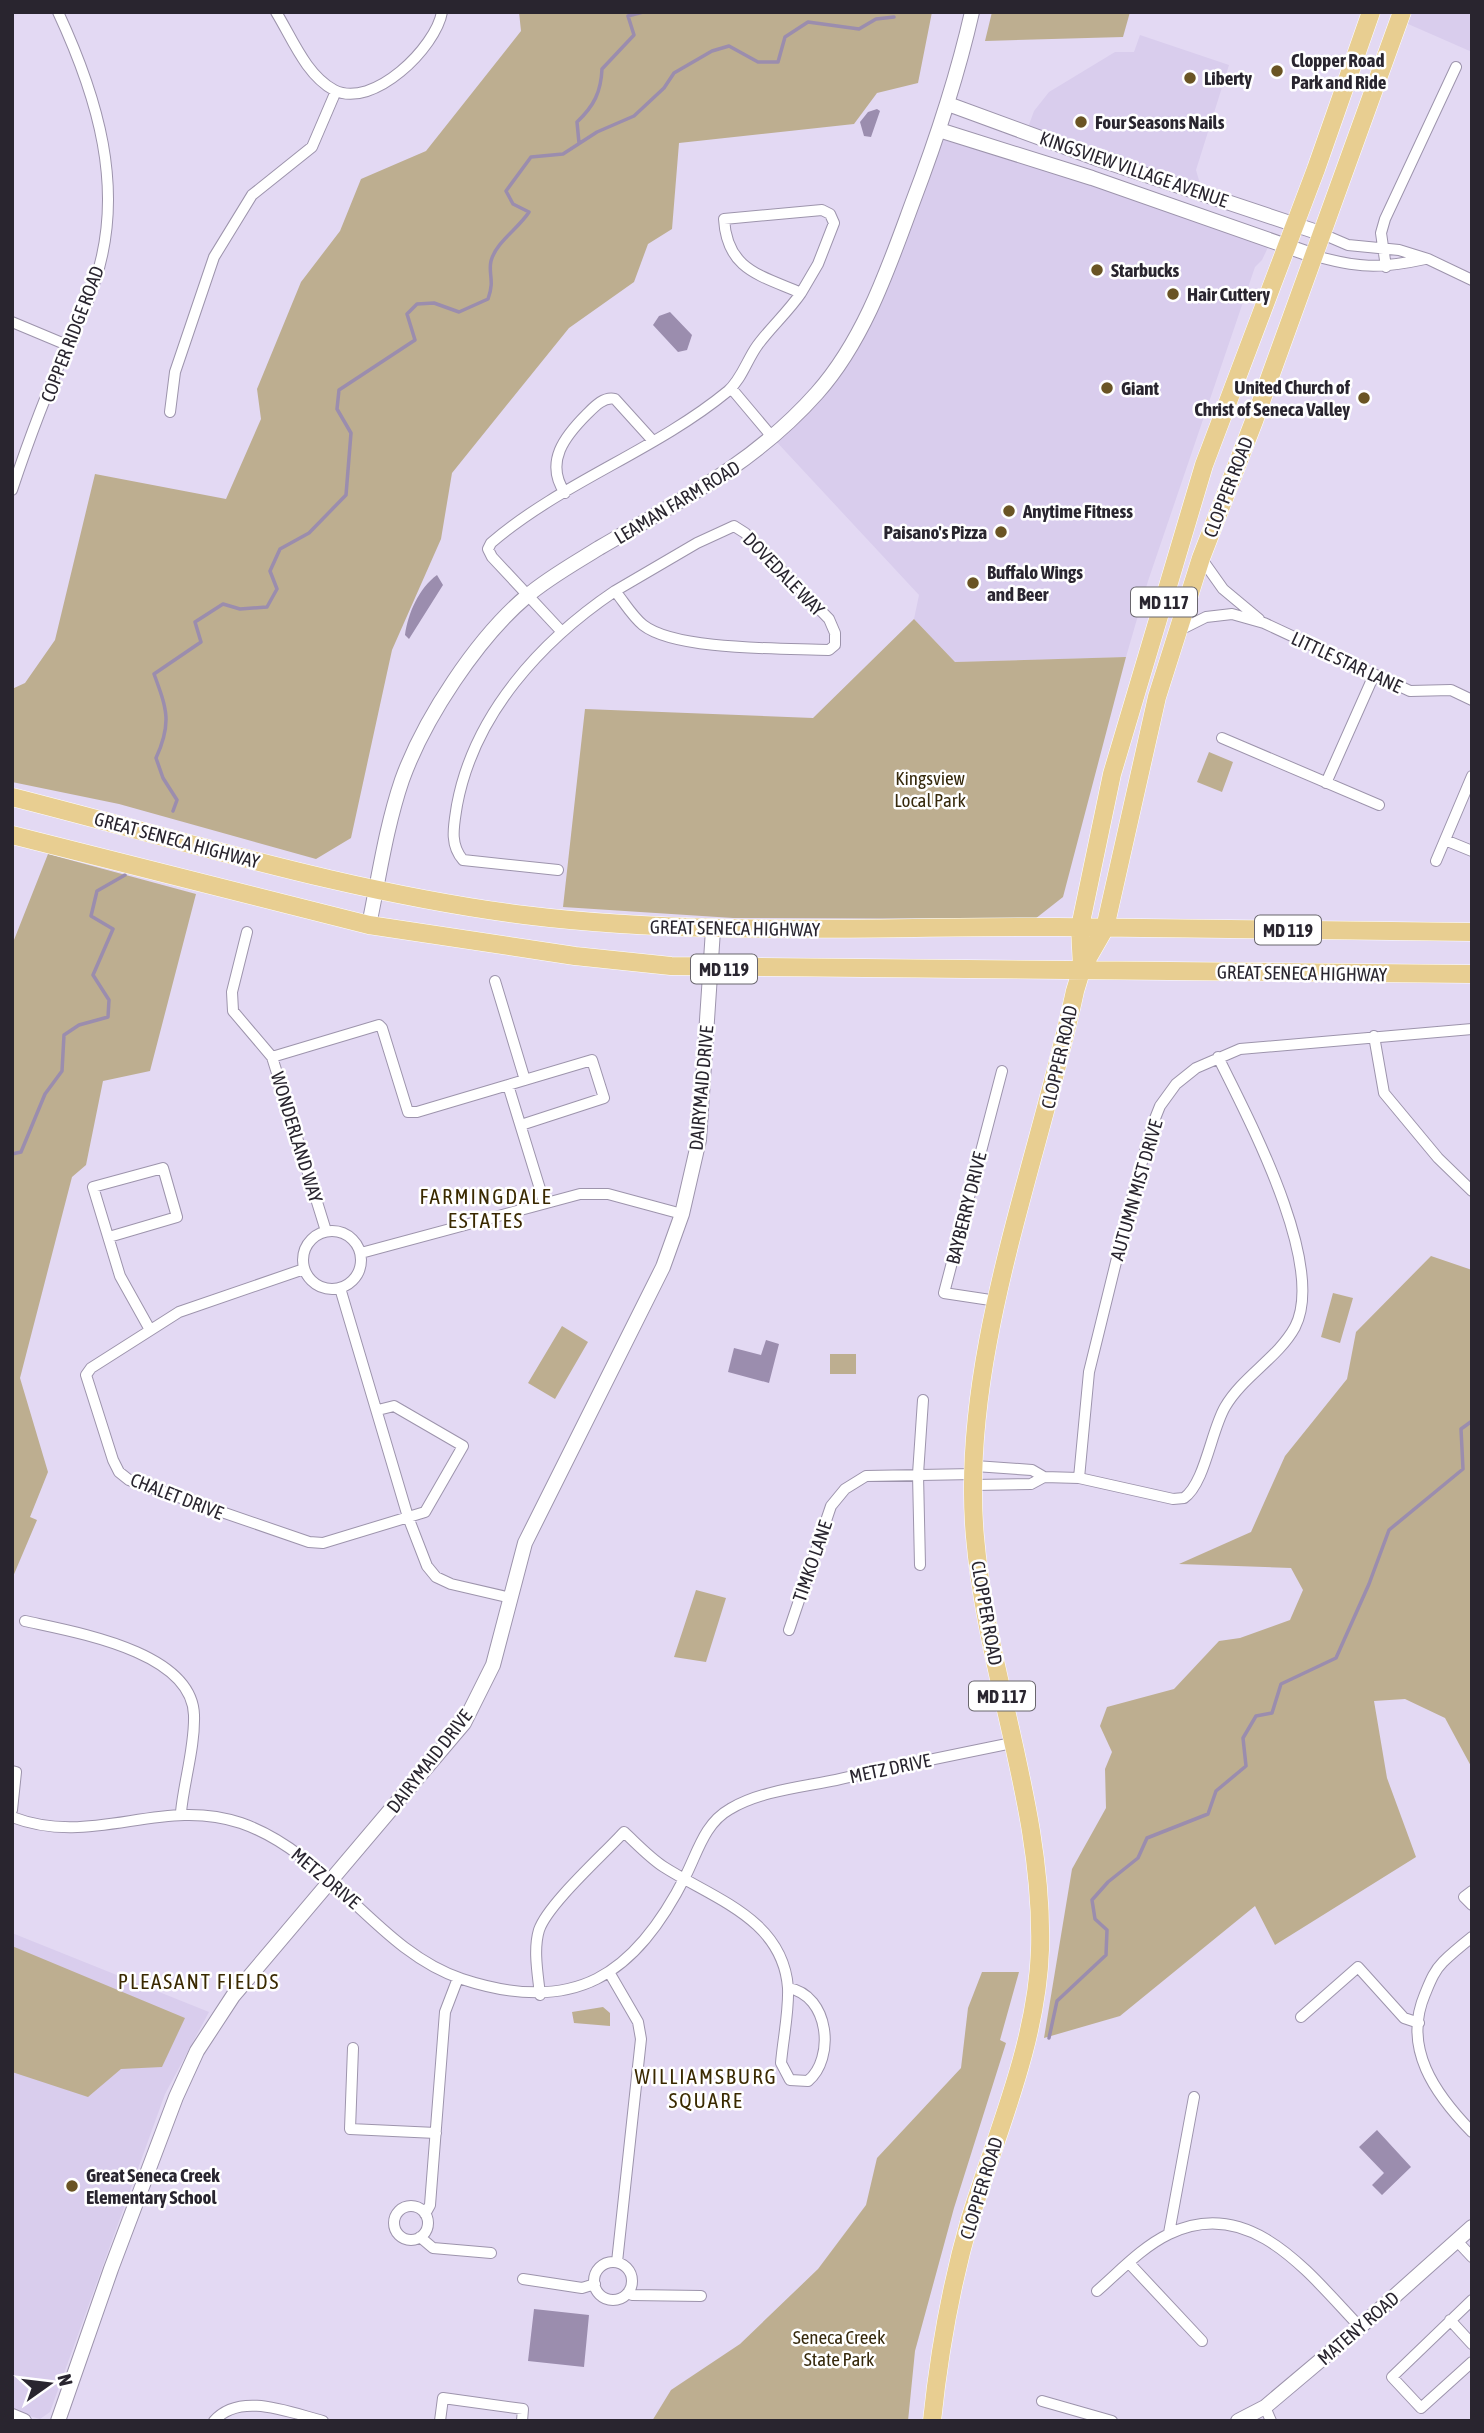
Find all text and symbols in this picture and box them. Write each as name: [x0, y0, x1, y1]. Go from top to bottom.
place label: Clopper Road Park and Ride: [1291, 49, 1387, 93]
marker: Clopper Road Park and Ride: [1269, 63, 1285, 79]
place label: Liberty: [1204, 67, 1252, 89]
marker: Liberty: [1182, 70, 1198, 86]
place label: Four Seasons Nails: [1095, 111, 1225, 133]
marker: Four Seasons Nails: [1073, 114, 1089, 130]
street label: KINGSVIEW VILLAGE AVENUE: [1037, 126, 1231, 212]
place label: Starbucks: [1111, 259, 1179, 281]
marker: Starbucks: [1089, 262, 1105, 278]
street label: COPPER RIDGE ROAD: [36, 263, 108, 405]
place label: Hair Cuttery: [1187, 283, 1270, 305]
marker: Hair Cuttery: [1165, 286, 1181, 302]
place label: United Church of Christ of Seneca Valley: [1194, 376, 1351, 420]
place label: Giant: [1121, 377, 1159, 399]
marker: Giant: [1099, 380, 1115, 396]
marker: United Church of Christ of Seneca Valley: [1356, 390, 1372, 406]
street label: CLOPPER ROAD: [1199, 434, 1257, 540]
street label: LEAMAN FARM ROAD: [610, 456, 744, 548]
place label: Anytime Fitness: [1022, 500, 1133, 522]
marker: Anytime Fitness: [1001, 503, 1017, 519]
place label: Paisano's Pizza: [884, 521, 987, 543]
marker: Paisano's Pizza: [993, 524, 1009, 540]
street label: DOVEDALE WAY: [739, 528, 830, 621]
place label: Buffalo Wings and Beer: [987, 561, 1083, 605]
marker: Buffalo Wings and Beer: [965, 575, 981, 591]
road number: MD 117: [1131, 588, 1197, 616]
street label: LITTLE STAR LANE: [1288, 627, 1406, 697]
park label: Kingsview Local Park: [894, 767, 966, 811]
street label: GREAT SENECA HIGHWAY: [92, 807, 263, 873]
street label: GREAT SENECA HIGHWAY: [650, 916, 821, 940]
road number: MD 119: [1255, 916, 1321, 945]
road number: MD 119: [691, 954, 757, 984]
street label: GREAT SENECA HIGHWAY: [1217, 961, 1388, 985]
street label: CLOPPER ROAD: [1036, 1003, 1082, 1111]
street label: DAIRYMAID DRIVE: [685, 1025, 717, 1151]
street label: WONDERLAND WAY: [267, 1069, 327, 1206]
street label: AUTUMN MIST DRIVE: [1105, 1117, 1167, 1263]
street label: BAYBERRY DRIVE: [941, 1149, 991, 1267]
district label: FARMINGDALE ESTATES: [420, 1184, 552, 1232]
street label: CHALET DRIVE: [127, 1468, 227, 1524]
street label: TIMKO LANE: [788, 1518, 836, 1604]
street label: CLOPPER ROAD: [967, 1559, 1007, 1667]
road number: MD 117: [969, 1681, 1035, 1710]
street label: DAIRYMAID DRIVE: [382, 1705, 476, 1817]
street label: METZ DRIVE: [847, 1749, 933, 1787]
street label: METZ DRIVE: [287, 1843, 365, 1913]
district label: PLEASANT FIELDS: [118, 1969, 280, 1993]
district label: WILLIAMSBURG SQUARE: [634, 2064, 778, 2112]
street label: CLOPPER ROAD: [955, 2134, 1007, 2242]
place label: Great Seneca Creek Elementary School: [86, 2164, 220, 2208]
marker: Great Seneca Creek Elementary School: [64, 2178, 80, 2194]
street label: MATENY ROAD: [1313, 2287, 1403, 2369]
park label: Seneca Creek State Park: [793, 2326, 886, 2370]
north arrow: [14, 2349, 84, 2419]
text: N: [53, 2372, 78, 2388]

